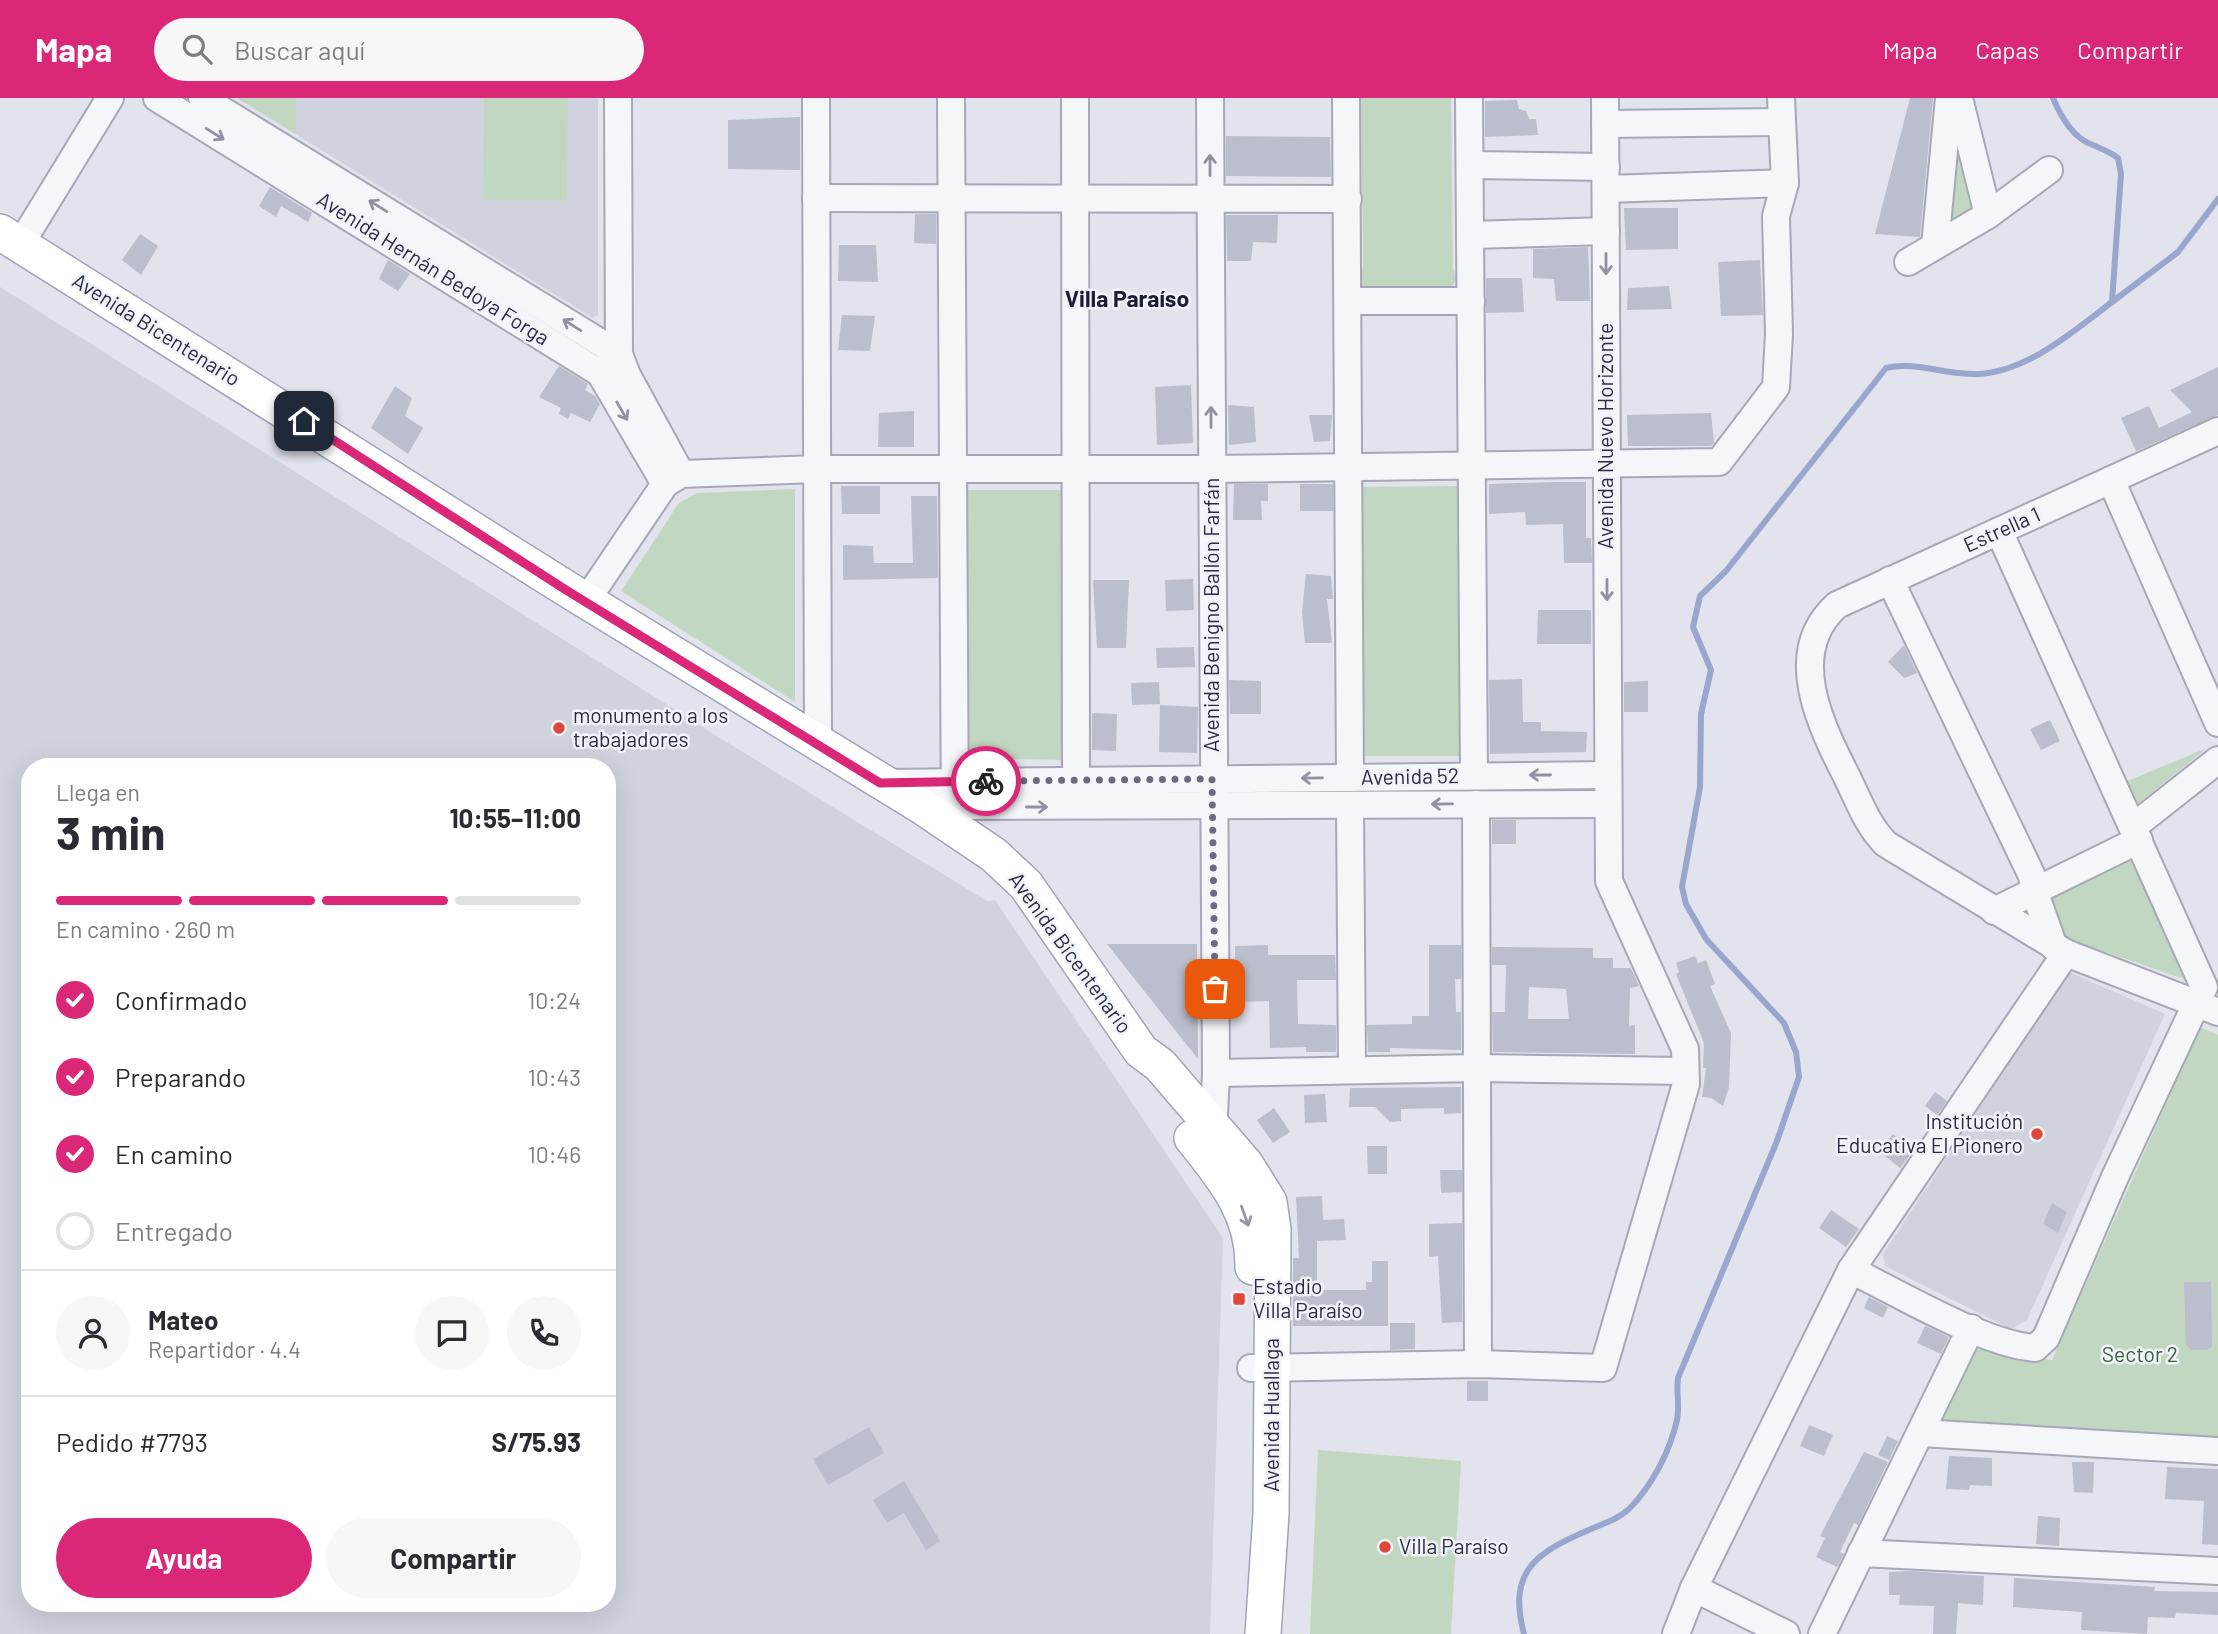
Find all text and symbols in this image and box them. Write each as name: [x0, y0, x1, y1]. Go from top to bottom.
search box: [154, 18, 644, 81]
text: Mapa: [35, 29, 112, 69]
icon: search: [178, 30, 216, 68]
text: Buscar aquí: [234, 34, 365, 65]
text: Mapa: [1883, 35, 1938, 64]
text: Capas: [1976, 35, 2039, 64]
text: Compartir: [2077, 35, 2183, 64]
one-way arrow: [205, 127, 225, 141]
one-way arrow: [1203, 154, 1217, 177]
street label: Avenida Hernán Bedoya Forga: [313, 186, 555, 350]
one-way arrow: [369, 199, 389, 213]
one-way arrow: [1599, 252, 1613, 275]
street label: Avenida Bicentenario: [68, 267, 245, 390]
district label: Villa Paraíso: [1065, 284, 1189, 312]
one-way arrow: [563, 318, 582, 333]
street label: Avenida Nuevo Horizonte: [1592, 323, 1617, 549]
pin: [274, 391, 334, 451]
one-way arrow: [616, 400, 630, 420]
icon: home: [285, 402, 323, 440]
one-way arrow: [1204, 406, 1218, 429]
street label: Avenida Benigno Ballón Farfán: [1198, 478, 1223, 752]
street label: Estrella 1: [1959, 501, 2044, 557]
one-way arrow: [1600, 578, 1613, 601]
place label: monumento a los trabajadores: [573, 702, 728, 751]
marker: monumento a los trabajadores: [551, 720, 567, 736]
courier: [951, 746, 1021, 816]
icon: bike: [967, 762, 1005, 800]
street label: Avenida 52: [1361, 762, 1459, 789]
one-way arrow: [1528, 768, 1551, 782]
one-way arrow: [1301, 771, 1324, 785]
text: Llega en: [56, 778, 140, 806]
one-way arrow: [1431, 798, 1454, 811]
one-way arrow: [1025, 800, 1048, 814]
text: 10:55–11:00: [449, 802, 581, 833]
text: 3 min: [56, 804, 165, 859]
street label: Avenida Bicentenario: [1004, 867, 1138, 1038]
text: En camino · 260 m: [56, 915, 235, 943]
pin: [1185, 959, 1245, 1019]
icon: bag: [1196, 970, 1234, 1008]
icon: check: [56, 981, 94, 1019]
text: Confirmado: [115, 984, 247, 1015]
text: 10:24: [527, 986, 581, 1014]
icon: check: [56, 1058, 94, 1096]
text: Preparando: [115, 1061, 246, 1092]
text: 10:43: [528, 1063, 581, 1091]
place label: Institución Educativa El Pionero: [1836, 1108, 2023, 1157]
marker: Institución Educativa El Pionero: [2029, 1126, 2045, 1142]
icon: check: [56, 1135, 94, 1173]
text: En camino: [115, 1138, 233, 1169]
text: 10:46: [528, 1140, 581, 1168]
one-way arrow: [1240, 1204, 1252, 1226]
text: Entregado: [115, 1215, 233, 1246]
place label: Estadio Villa Paraíso: [1253, 1273, 1363, 1322]
marker: Estadio Villa Paraíso: [1231, 1291, 1247, 1307]
button: person: [56, 1296, 130, 1370]
button: chat: [415, 1296, 489, 1370]
button: phone: [507, 1296, 581, 1370]
text: Mateo: [148, 1304, 218, 1335]
text: Repartidor · 4.4: [148, 1335, 301, 1363]
street label: Avenida Huallaga: [1258, 1338, 1283, 1492]
park label: Sector 2: [2102, 1341, 2178, 1366]
text: Pedido #7793: [56, 1426, 208, 1457]
text: S/75.93: [491, 1426, 581, 1457]
button: Ayuda: [56, 1518, 312, 1598]
button: Compartir: [326, 1518, 581, 1598]
place label: Villa Paraíso: [1399, 1533, 1509, 1558]
marker: Villa Paraíso: [1377, 1539, 1393, 1555]

